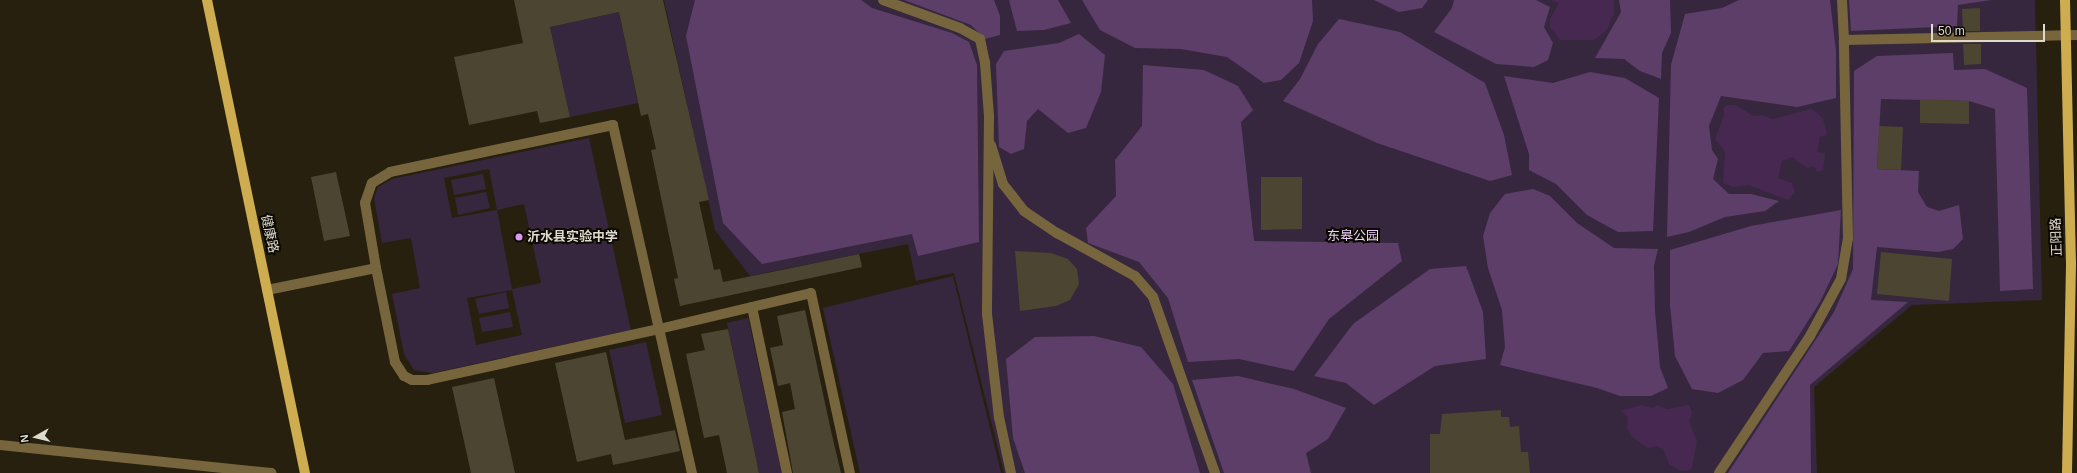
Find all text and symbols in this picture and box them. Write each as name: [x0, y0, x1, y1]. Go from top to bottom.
scale bar: [1933, 16, 2047, 42]
text: 50 m: [1938, 24, 1965, 38]
street label: 健康路: [257, 213, 281, 255]
street label: 正阳路: [2049, 217, 2065, 257]
park label: 东皋公园: [1327, 228, 1379, 244]
place label: 沂水县实验中学: [527, 229, 618, 245]
marker: 沂水县实验中学: [514, 232, 524, 242]
north arrow: [16, 417, 56, 457]
text: N: [18, 434, 31, 443]

